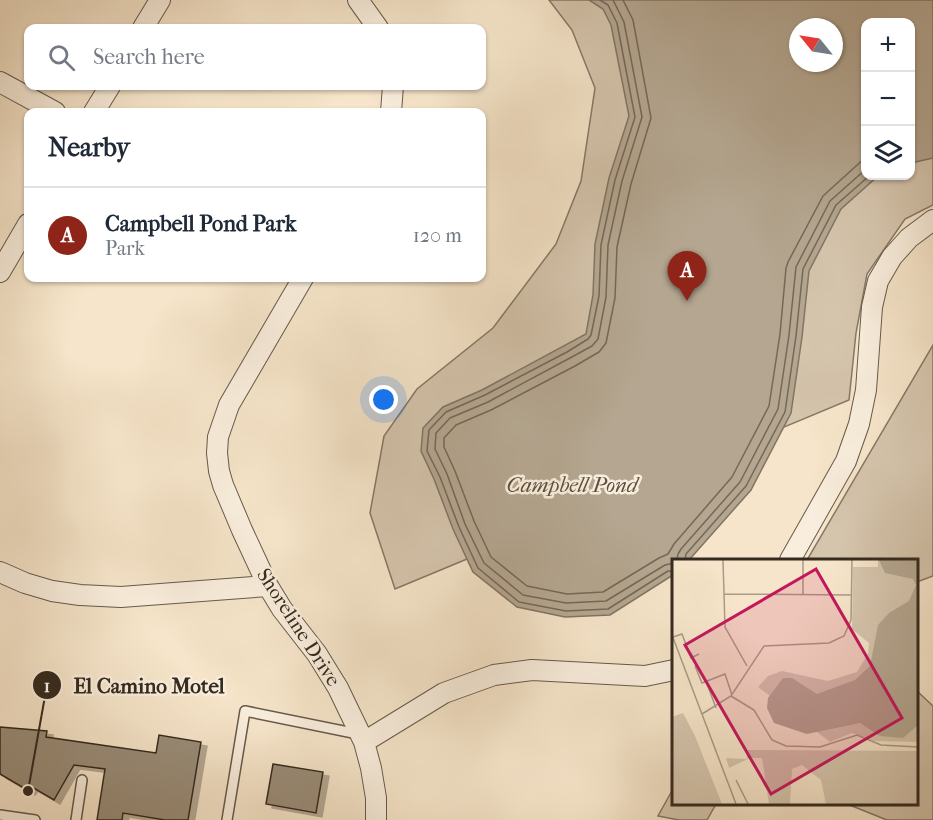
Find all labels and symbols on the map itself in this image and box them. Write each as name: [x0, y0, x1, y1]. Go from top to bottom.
north arrow: [789, 18, 843, 72]
pin: A: [668, 252, 706, 301]
your location: [369, 385, 398, 414]
water label: Campbell Pond: [507, 473, 640, 497]
inset map: [672, 559, 918, 805]
street label: Shoreline Drive: [252, 564, 345, 691]
callout: El Camino Motel: [32, 666, 237, 705]
text: El Camino Motel: [74, 674, 225, 698]
text: 1: [44, 676, 50, 697]

